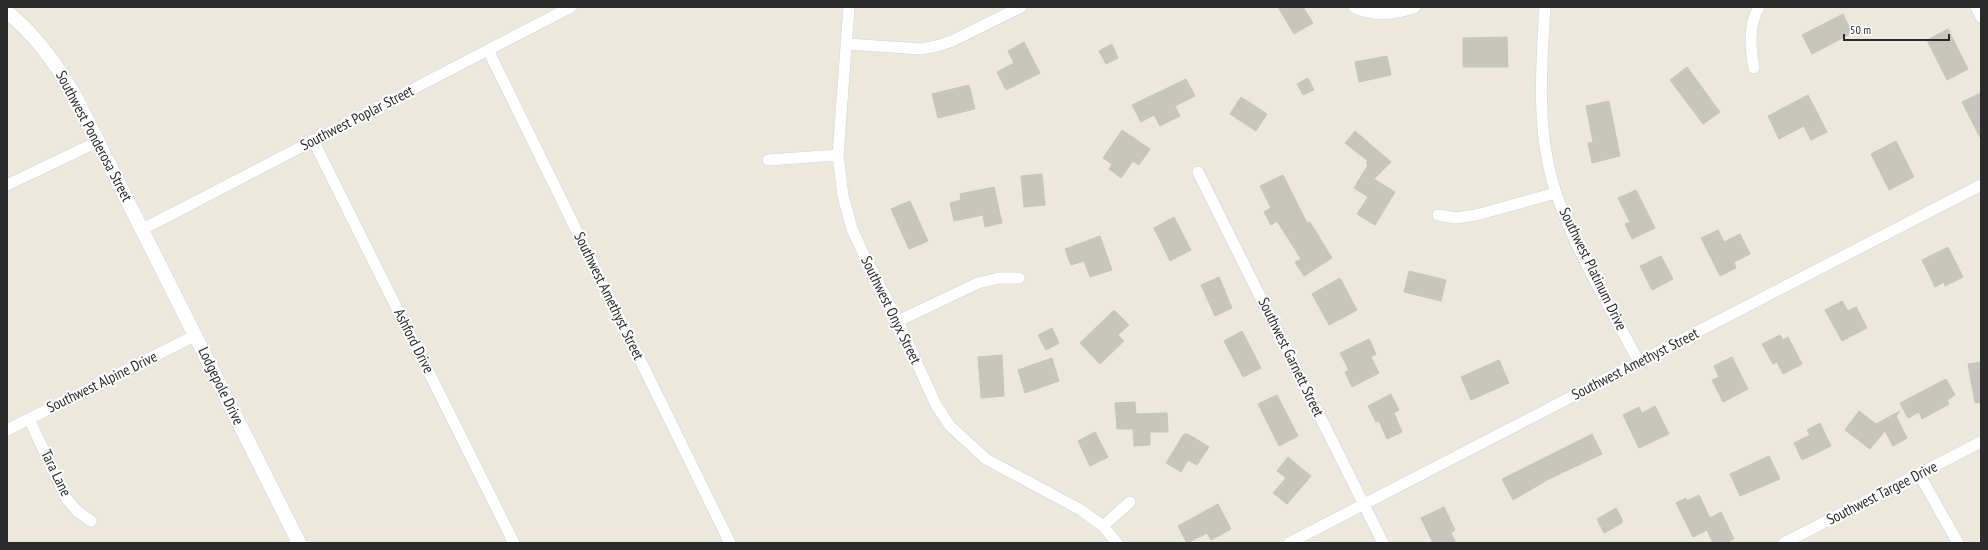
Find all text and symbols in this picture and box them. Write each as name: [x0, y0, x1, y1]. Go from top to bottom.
scale bar: [1844, 16, 1949, 42]
text: 50 m: [1850, 22, 1871, 37]
street label: Southwest Ponderosa Street: [52, 67, 137, 204]
street label: Southwest Poplar Street: [297, 81, 417, 154]
street label: Southwest Platinum Drive: [1555, 204, 1631, 333]
street label: Southwest Amethyst Street: [570, 229, 649, 363]
street label: Southwest Onyx Street: [857, 253, 926, 367]
street label: Southwest Garnett Street: [1254, 294, 1329, 419]
street label: Ashford Drive: [390, 305, 439, 376]
street label: Southwest Amethyst Street: [1568, 323, 1701, 404]
street label: Lodgepole Drive: [194, 344, 248, 428]
street label: Southwest Alpine Drive: [43, 347, 160, 417]
street label: Tara Lane: [37, 446, 76, 499]
street label: Southwest Targee Drive: [1823, 456, 1940, 529]

